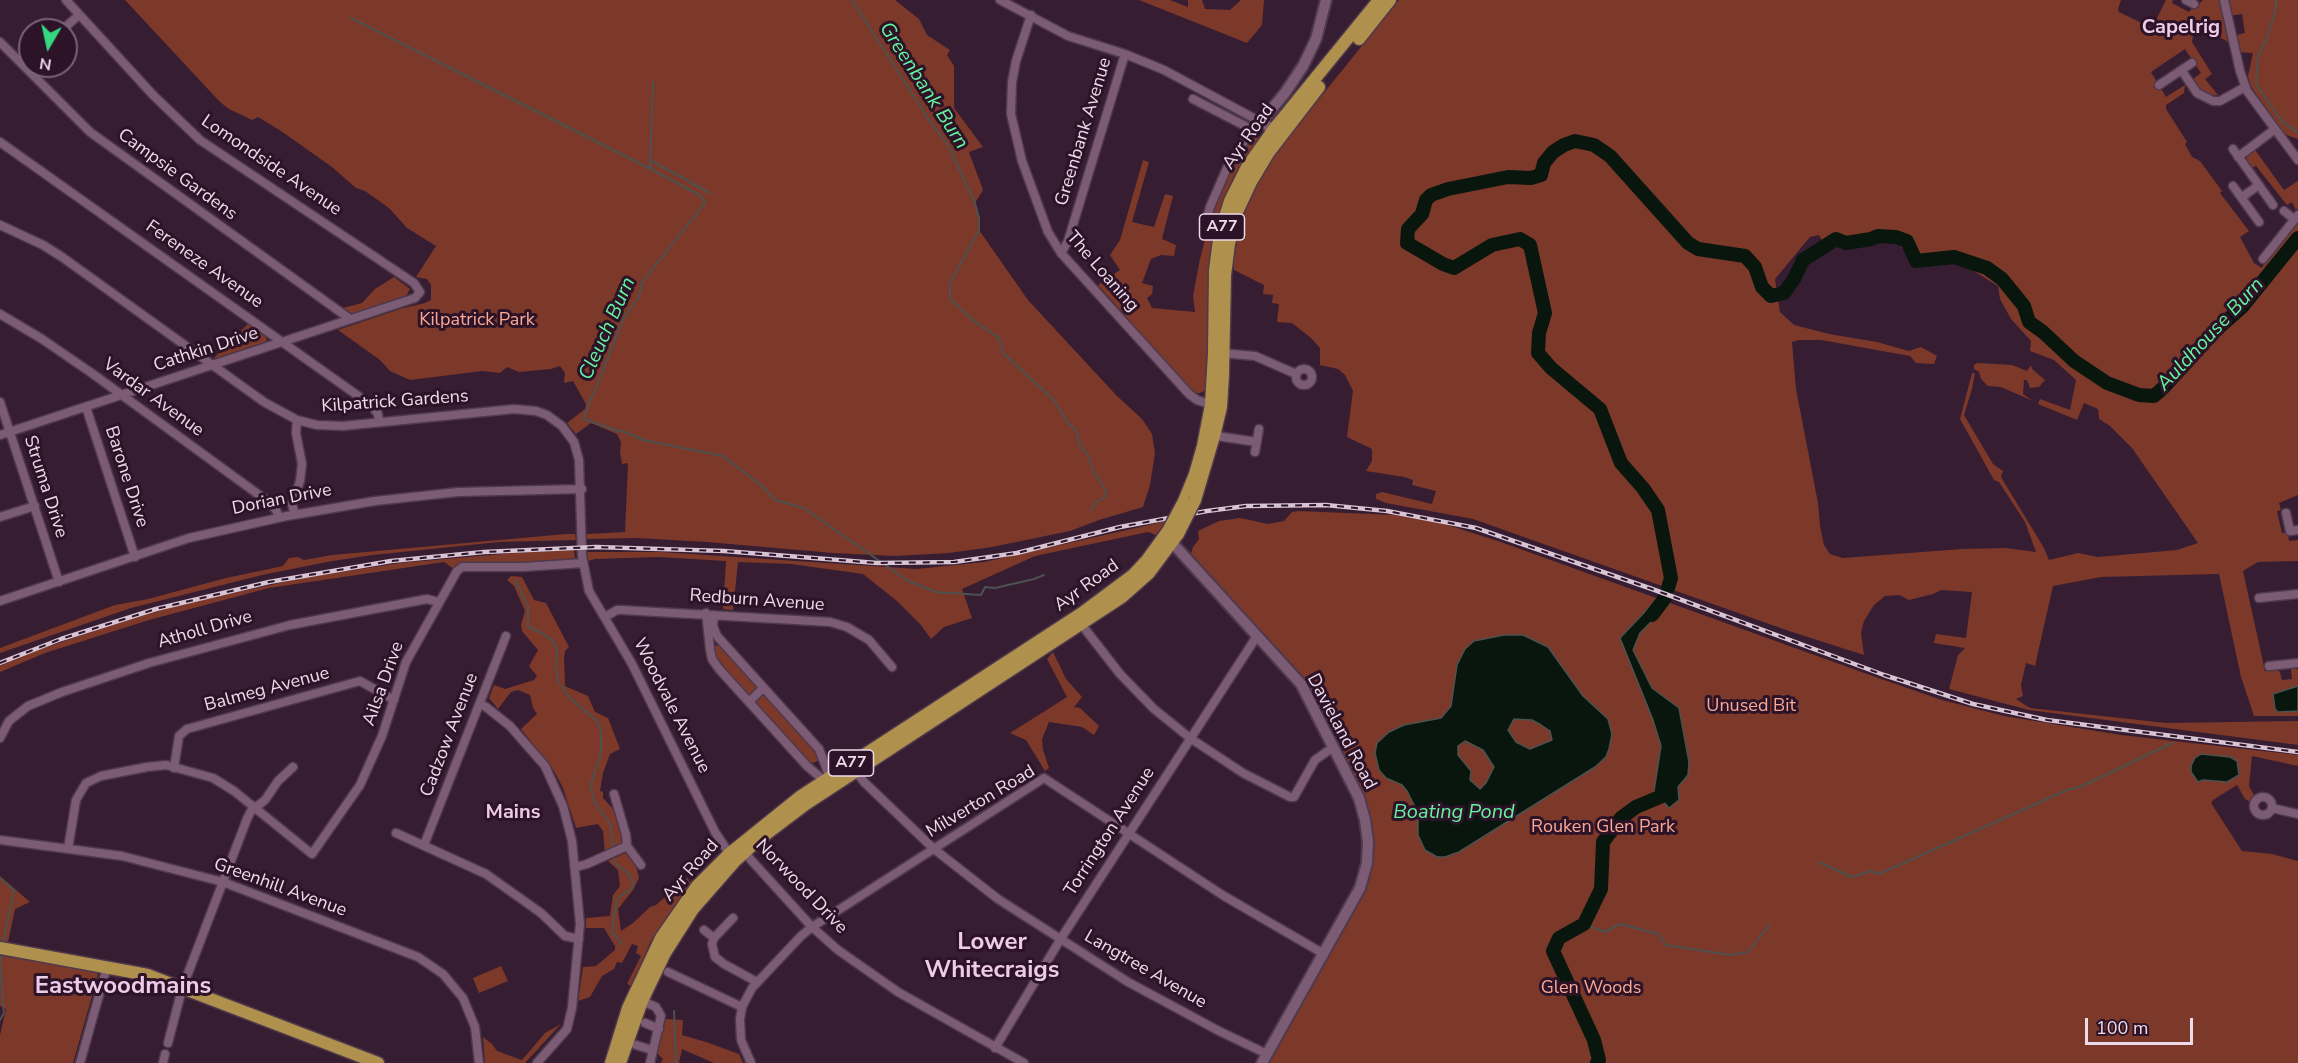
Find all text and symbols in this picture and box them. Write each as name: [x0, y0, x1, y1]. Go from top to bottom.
district label: Capelrig: [2142, 16, 2220, 40]
north arrow: [18, 18, 78, 78]
water label: Greenbank Burn: [873, 18, 973, 154]
text: N: [38, 52, 53, 76]
street label: Greenbank Avenue: [1051, 55, 1117, 209]
street label: Ayr Road: [1219, 100, 1279, 174]
street label: Lomondside Avenue: [197, 111, 345, 221]
street label: Campsie Gardens: [113, 124, 241, 226]
road number: A77: [1200, 214, 1244, 240]
street label: Fereneze Avenue: [141, 216, 267, 314]
street label: The Loaning: [1061, 227, 1143, 317]
water label: Cleuch Burn: [575, 274, 641, 384]
water label: Auldhouse Burn: [2153, 274, 2269, 396]
park label: Kilpatrick Park: [419, 310, 535, 332]
street label: Cathkin Drive: [151, 323, 261, 377]
street label: Vardar Avenue: [98, 354, 208, 442]
street label: Kilpatrick Gardens: [321, 386, 469, 418]
street label: Barone Drive: [99, 424, 153, 530]
street label: Struma Drive: [18, 433, 72, 541]
street label: Dorian Drive: [230, 480, 334, 520]
street label: Ayr Road: [1050, 555, 1124, 617]
street label: Redburn Avenue: [689, 586, 825, 616]
street label: Atholl Drive: [155, 606, 255, 654]
street label: Woodvale Avenue: [628, 635, 714, 777]
street label: Ailsa Drive: [359, 639, 409, 729]
street label: Balmeg Avenue: [202, 663, 332, 717]
street label: Cadzow Avenue: [416, 670, 484, 800]
street label: Davieland Road: [1301, 670, 1381, 794]
park label: Unused Bit: [1706, 696, 1796, 718]
road number: A77: [828, 750, 874, 776]
street label: Milverton Road: [923, 761, 1039, 843]
street label: Torrington Avenue: [1060, 763, 1160, 901]
district label: Mains: [486, 801, 540, 825]
water label: Boating Pond: [1393, 801, 1515, 825]
park label: Rouken Glen Park: [1531, 817, 1675, 839]
street label: Norwood Drive: [750, 835, 852, 939]
street label: Ayr Road: [658, 836, 724, 906]
street label: Greenhill Avenue: [211, 854, 349, 922]
street label: Langtree Avenue: [1080, 926, 1210, 1014]
district label: Lower Whitecraigs: [924, 929, 1060, 985]
district label: Eastwoodmains: [35, 973, 211, 1001]
park label: Glen Woods: [1541, 978, 1641, 1000]
scale bar: [2088, 1006, 2196, 1044]
text: 100 m: [2096, 1016, 2148, 1040]

